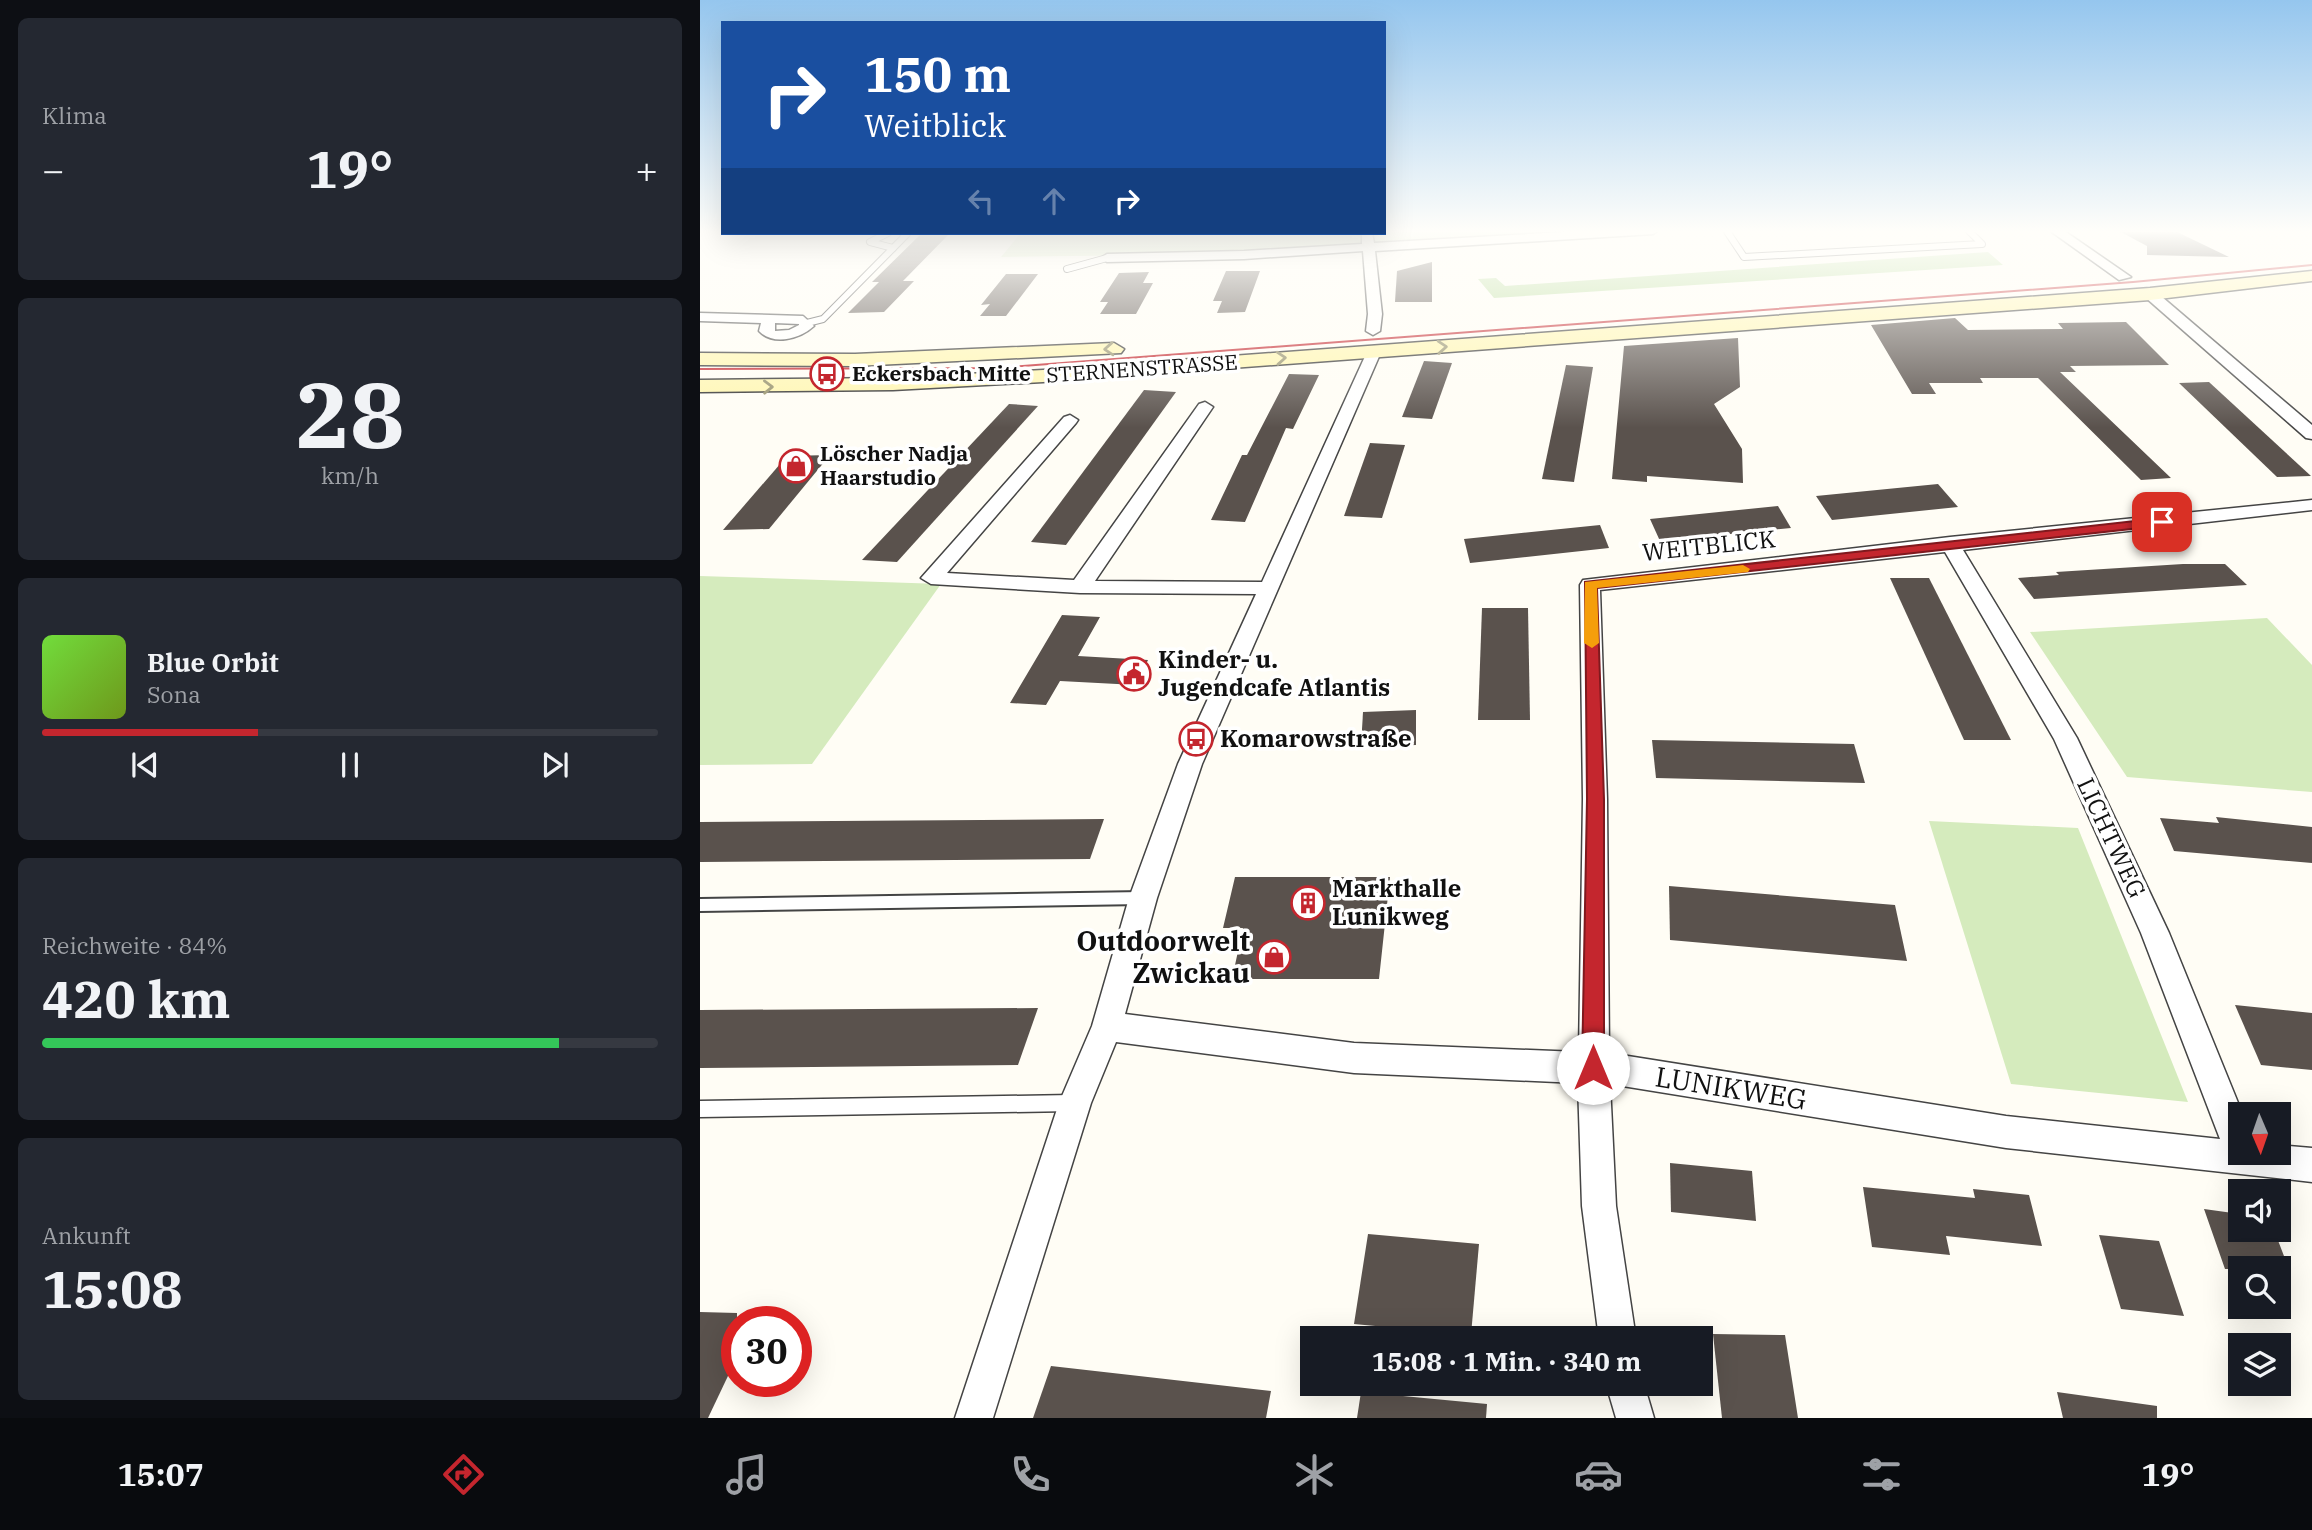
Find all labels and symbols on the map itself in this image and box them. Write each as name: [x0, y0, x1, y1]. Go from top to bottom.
one-way arrow: [1436, 340, 1447, 355]
one-way arrow: [1103, 342, 1114, 357]
street label: STERNENSTRASSE: [1045, 347, 1239, 389]
one-way arrow: [1276, 351, 1287, 366]
bus stop icon: Eckersbach Mitte: [808, 355, 846, 393]
place label: Eckersbach Mitte: [852, 359, 1031, 387]
one-way arrow: [763, 380, 774, 395]
place label: Löscher Nadja Haarstudio: [820, 439, 968, 491]
shop icon: Löscher Nadja Haarstudio: [777, 447, 815, 485]
pin: [2132, 492, 2192, 552]
street label: WEITBLICK: [1641, 522, 1777, 568]
place label: Kinder- u. Jugendcafe Atlantis: [1158, 643, 1390, 703]
public building icon: Kinder- u. Jugendcafe Atlantis: [1115, 655, 1153, 693]
bus stop icon: Komarowstraße: [1177, 720, 1215, 758]
place label: Komarowstraße: [1220, 722, 1412, 754]
street label: LICHTWEG: [2070, 772, 2154, 903]
place label: Markthalle Lunikweg: [1332, 872, 1461, 932]
building icon: Markthalle Lunikweg: [1289, 884, 1327, 922]
place label: Outdoorwelt Zwickau: [1076, 922, 1250, 991]
shop icon: Outdoorwelt Zwickau: [1255, 938, 1293, 976]
position arrow: [1556, 1031, 1630, 1105]
street label: LUNIKWEG: [1653, 1057, 1809, 1118]
north arrow: [2228, 1102, 2291, 1166]
speed limit sign: 30: [721, 1306, 812, 1397]

